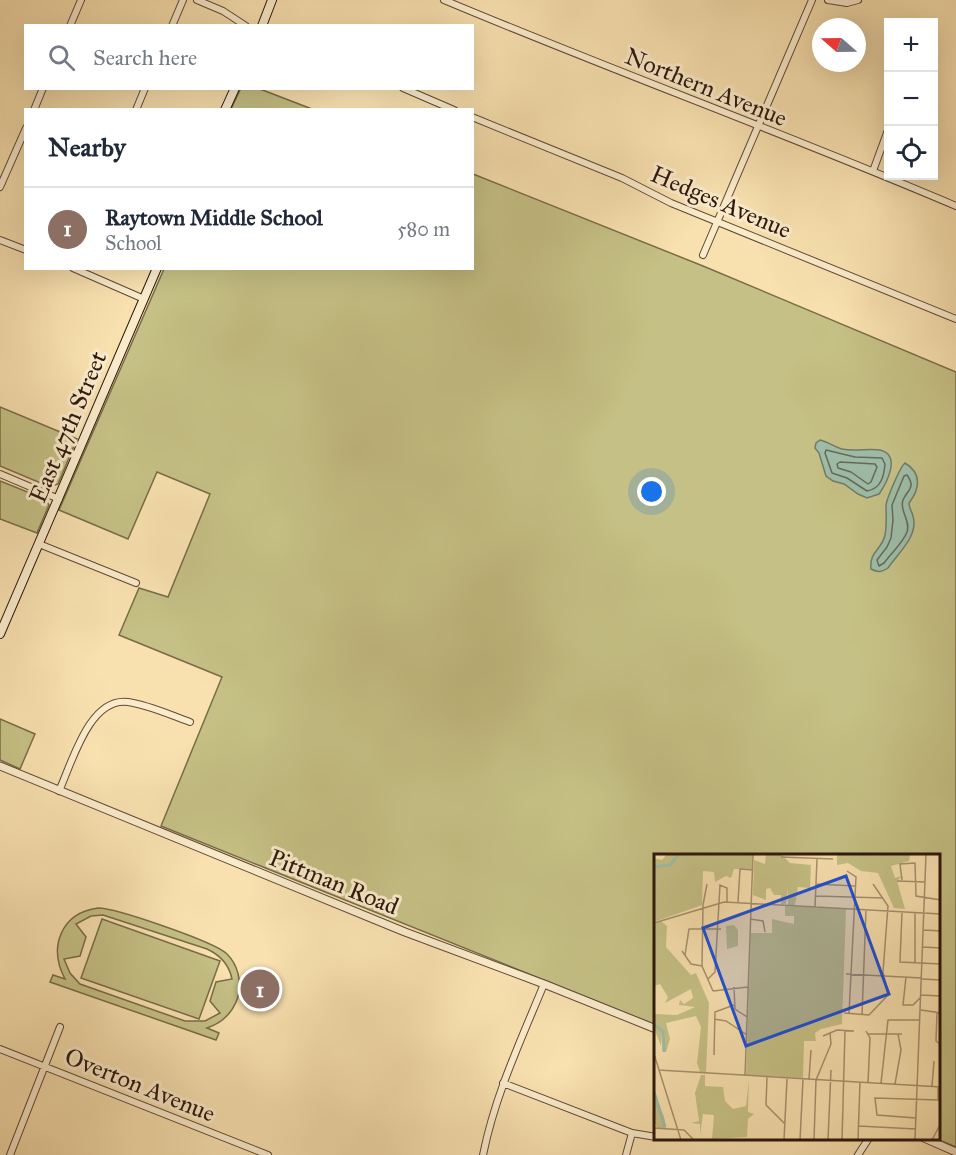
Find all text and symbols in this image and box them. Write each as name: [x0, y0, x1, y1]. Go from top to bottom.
north arrow: [812, 18, 866, 72]
map controls: [884, 18, 938, 180]
button: +: [884, 18, 938, 72]
search box: [24, 24, 474, 90]
icon: search: [45, 41, 78, 74]
street label: Northern Avenue: [621, 41, 791, 133]
text: Search here: [93, 44, 197, 71]
button: −: [884, 72, 938, 126]
button: locate: [884, 126, 938, 180]
text: Nearby: [48, 131, 126, 163]
street label: Hedges Avenue: [646, 159, 796, 245]
text: Raytown Middle School: [105, 204, 323, 231]
text: 1: [64, 217, 71, 241]
text: 580 m: [397, 217, 450, 241]
text: School: [105, 231, 162, 255]
street label: East 47th Street: [23, 346, 114, 507]
your location: [637, 477, 666, 506]
street label: Pittman Road: [265, 842, 403, 922]
inset map: [654, 854, 941, 1140]
pin: 1: [240, 966, 280, 1012]
street label: Overton Avenue: [60, 1041, 220, 1129]

